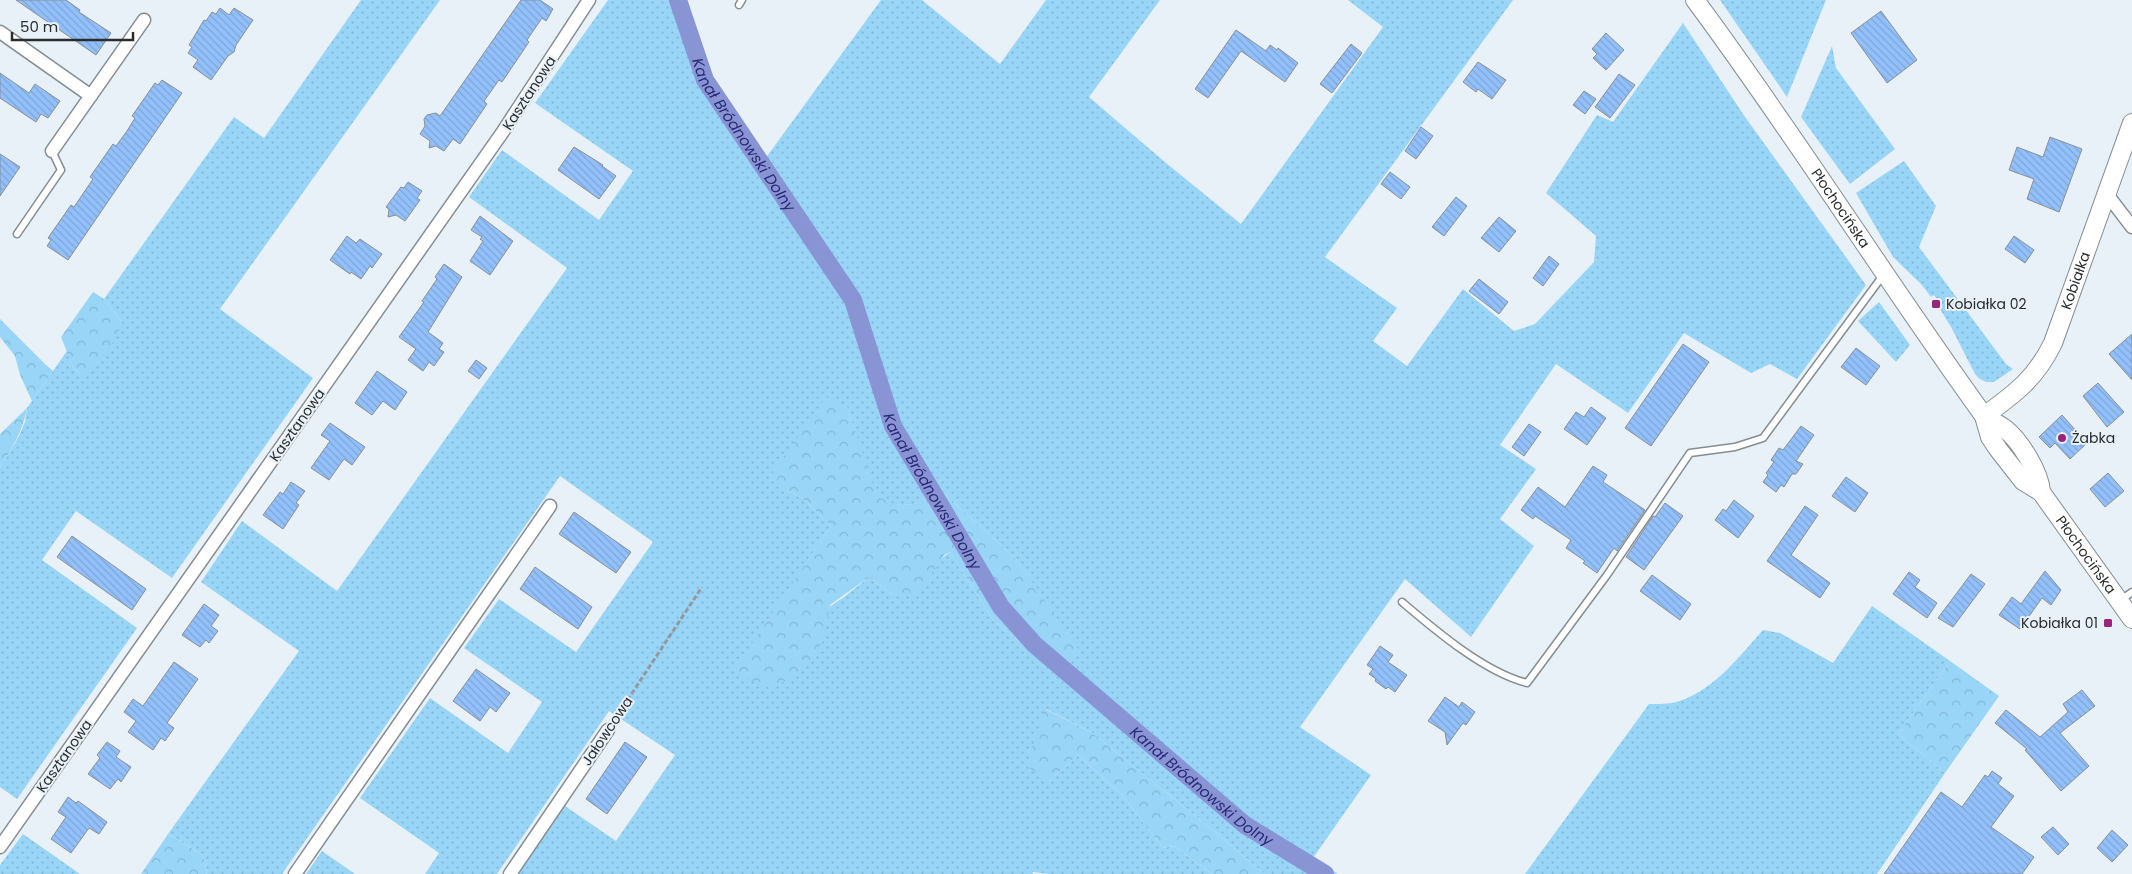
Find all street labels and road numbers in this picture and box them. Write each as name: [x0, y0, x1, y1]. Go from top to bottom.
street label: Kasztanowa: [497, 52, 561, 134]
street label: Płochocińska: [1807, 164, 1875, 252]
street label: Kobiałka: [2056, 249, 2095, 312]
street label: Kasztanowa: [264, 384, 330, 466]
street label: Płochocińska: [2051, 512, 2121, 598]
street label: Jałowcowa: [577, 693, 637, 769]
street label: Kasztanowa: [31, 715, 97, 797]

